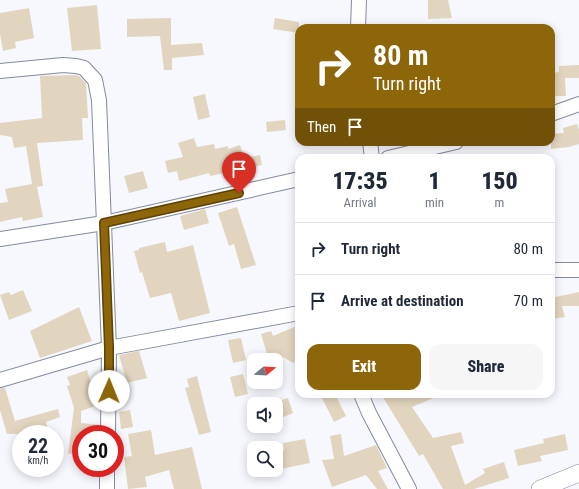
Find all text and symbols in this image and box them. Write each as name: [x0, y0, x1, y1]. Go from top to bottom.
text: 80 m: [373, 39, 429, 72]
icon: right: [307, 40, 359, 92]
text: Turn right: [373, 73, 441, 94]
icon: arrive: [344, 116, 366, 138]
text: Then: [307, 118, 336, 136]
pin: [222, 152, 256, 193]
icon: arrive: [228, 158, 250, 180]
text: 17:35: [332, 167, 388, 195]
text: 1: [428, 167, 441, 195]
text: 150: [481, 167, 518, 195]
text: Arrival: [343, 195, 377, 210]
text: min: [425, 195, 444, 210]
text: m: [495, 195, 504, 210]
icon: right: [307, 238, 329, 260]
text: Turn right: [341, 240, 400, 258]
text: 80 m: [513, 240, 543, 258]
icon: arrive: [307, 290, 329, 312]
text: Arrive at destination: [341, 292, 464, 310]
text: 70 m: [513, 292, 543, 310]
button: Exit: [307, 344, 421, 390]
button: Share: [429, 344, 543, 390]
north arrow: [247, 353, 283, 389]
map controls: [247, 353, 283, 477]
position arrow: [88, 370, 130, 412]
button: sound: [247, 397, 283, 433]
speed limit sign: 30: [72, 425, 124, 477]
text: 22: [28, 434, 48, 458]
button: search: [247, 441, 283, 477]
text: km/h: [28, 455, 48, 466]

